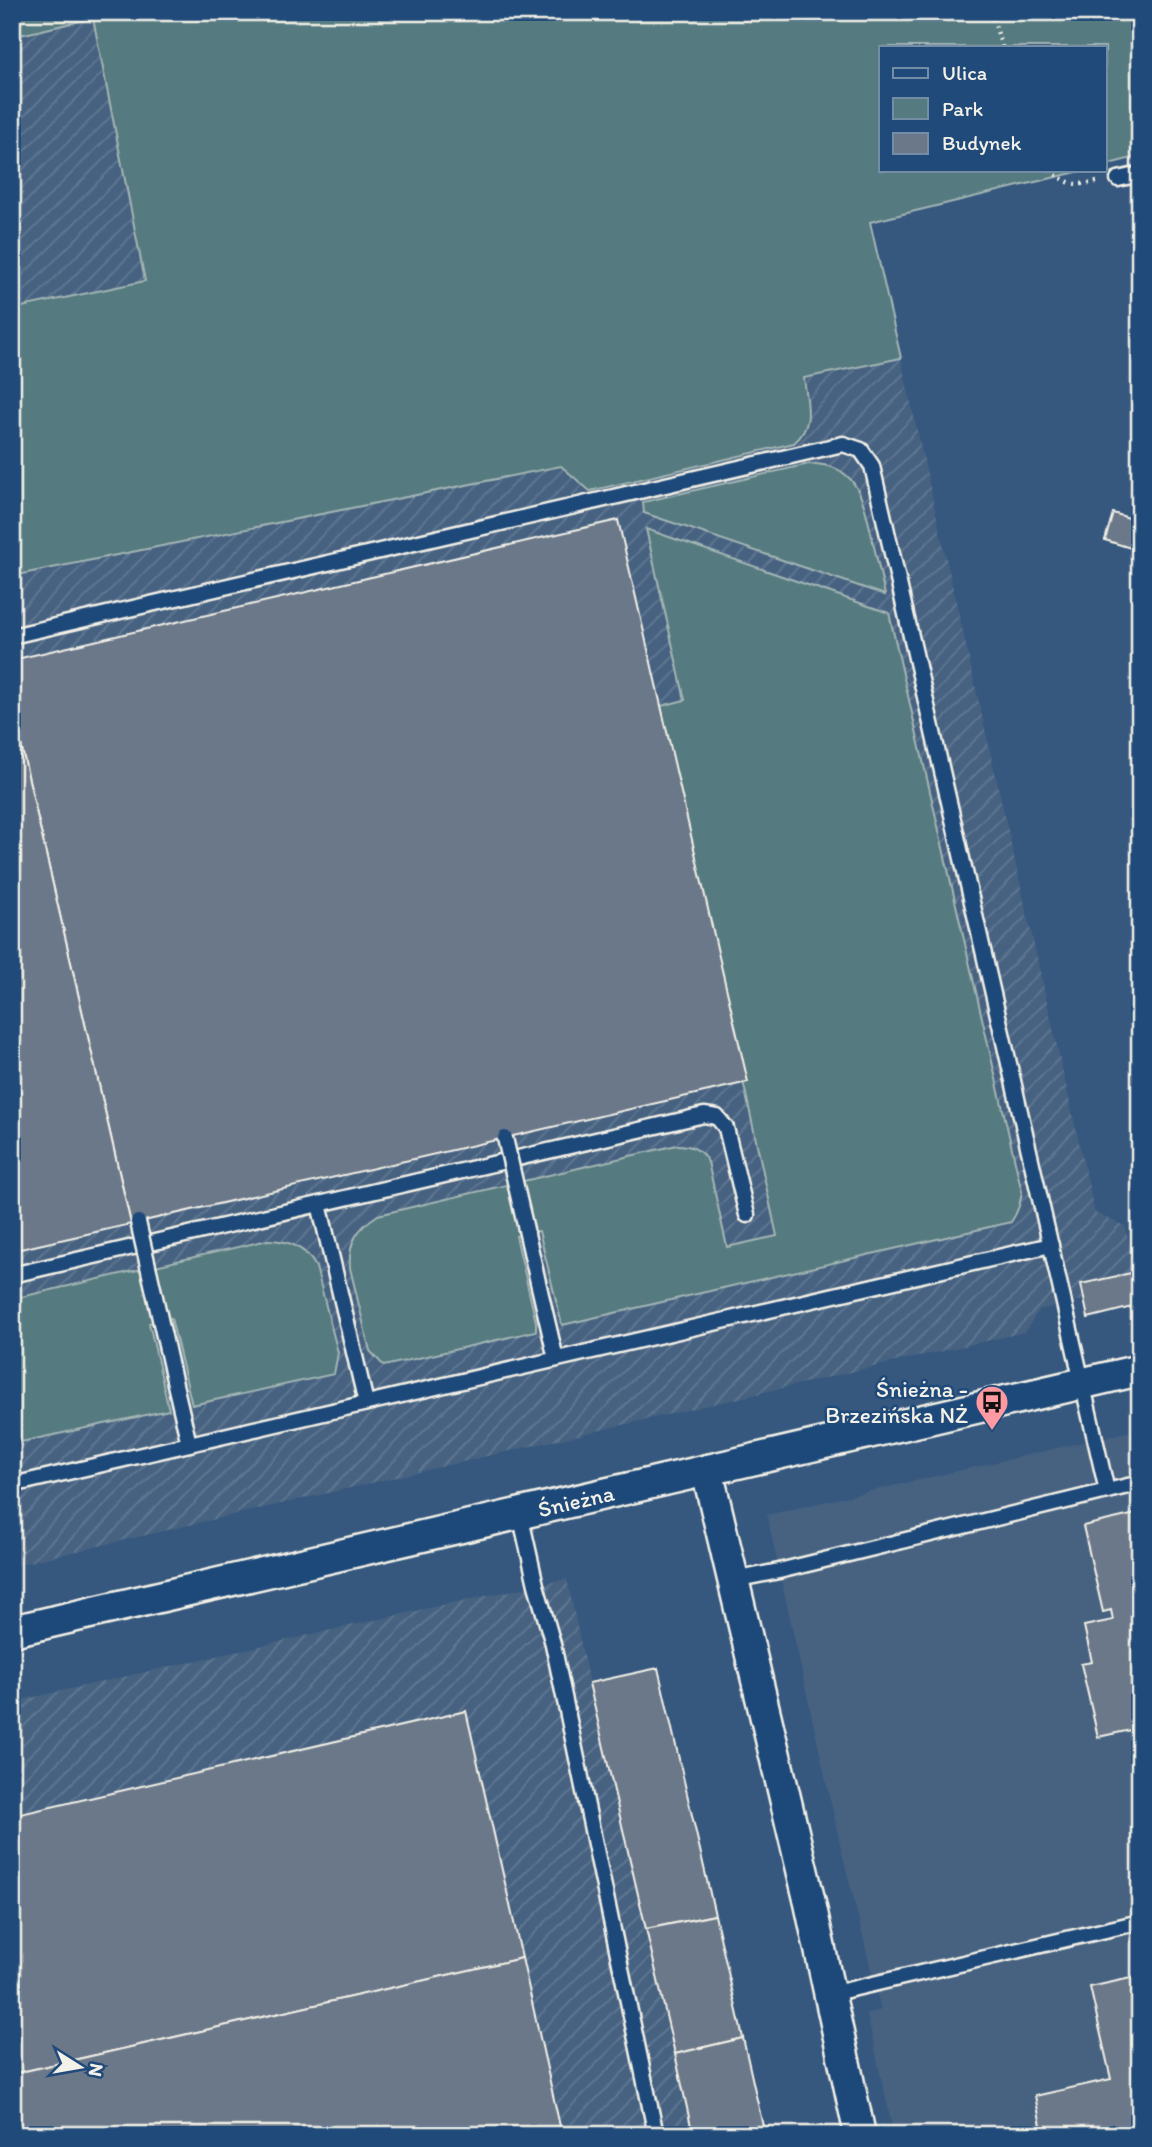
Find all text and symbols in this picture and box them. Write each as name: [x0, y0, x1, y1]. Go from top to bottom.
legend: [879, 46, 1106, 172]
text: Ulica: [942, 60, 987, 85]
text: Park: [942, 96, 984, 121]
text: Budynek: [942, 130, 1022, 155]
place label: Śnieżna - Brzezińska NŻ: [825, 1375, 968, 1429]
bus stop icon: Śnieżna - Brzezińska NŻ: [973, 1383, 1011, 1432]
street label: Śnieżna: [535, 1479, 617, 1523]
north arrow: [46, 2032, 116, 2102]
text: N: [84, 2062, 109, 2079]

